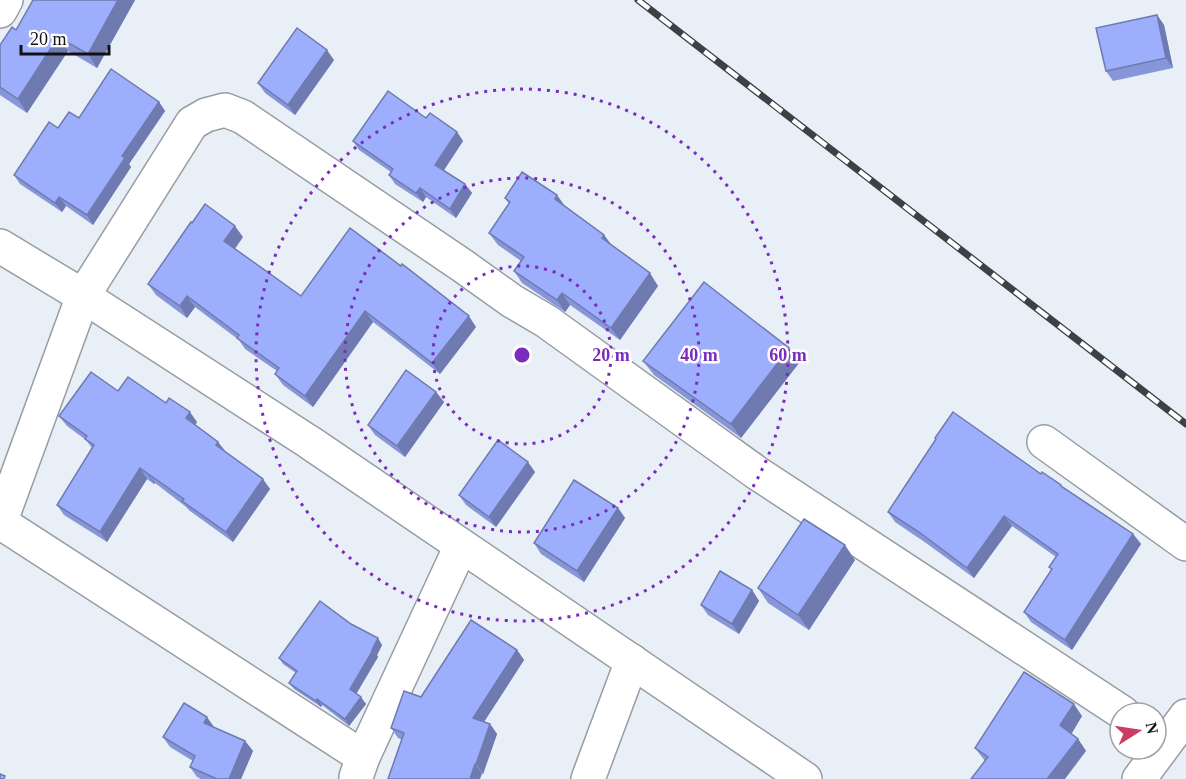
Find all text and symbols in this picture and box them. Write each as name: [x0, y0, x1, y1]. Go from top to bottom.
scale bar: [21, 18, 110, 56]
text: 20 m: [30, 29, 67, 49]
centre of rings: [512, 345, 532, 365]
text: 20 m: [592, 345, 630, 365]
text: 40 m: [680, 345, 718, 365]
text: 60 m: [769, 345, 807, 365]
north arrow: [1108, 701, 1168, 761]
text: N: [1143, 721, 1162, 736]

